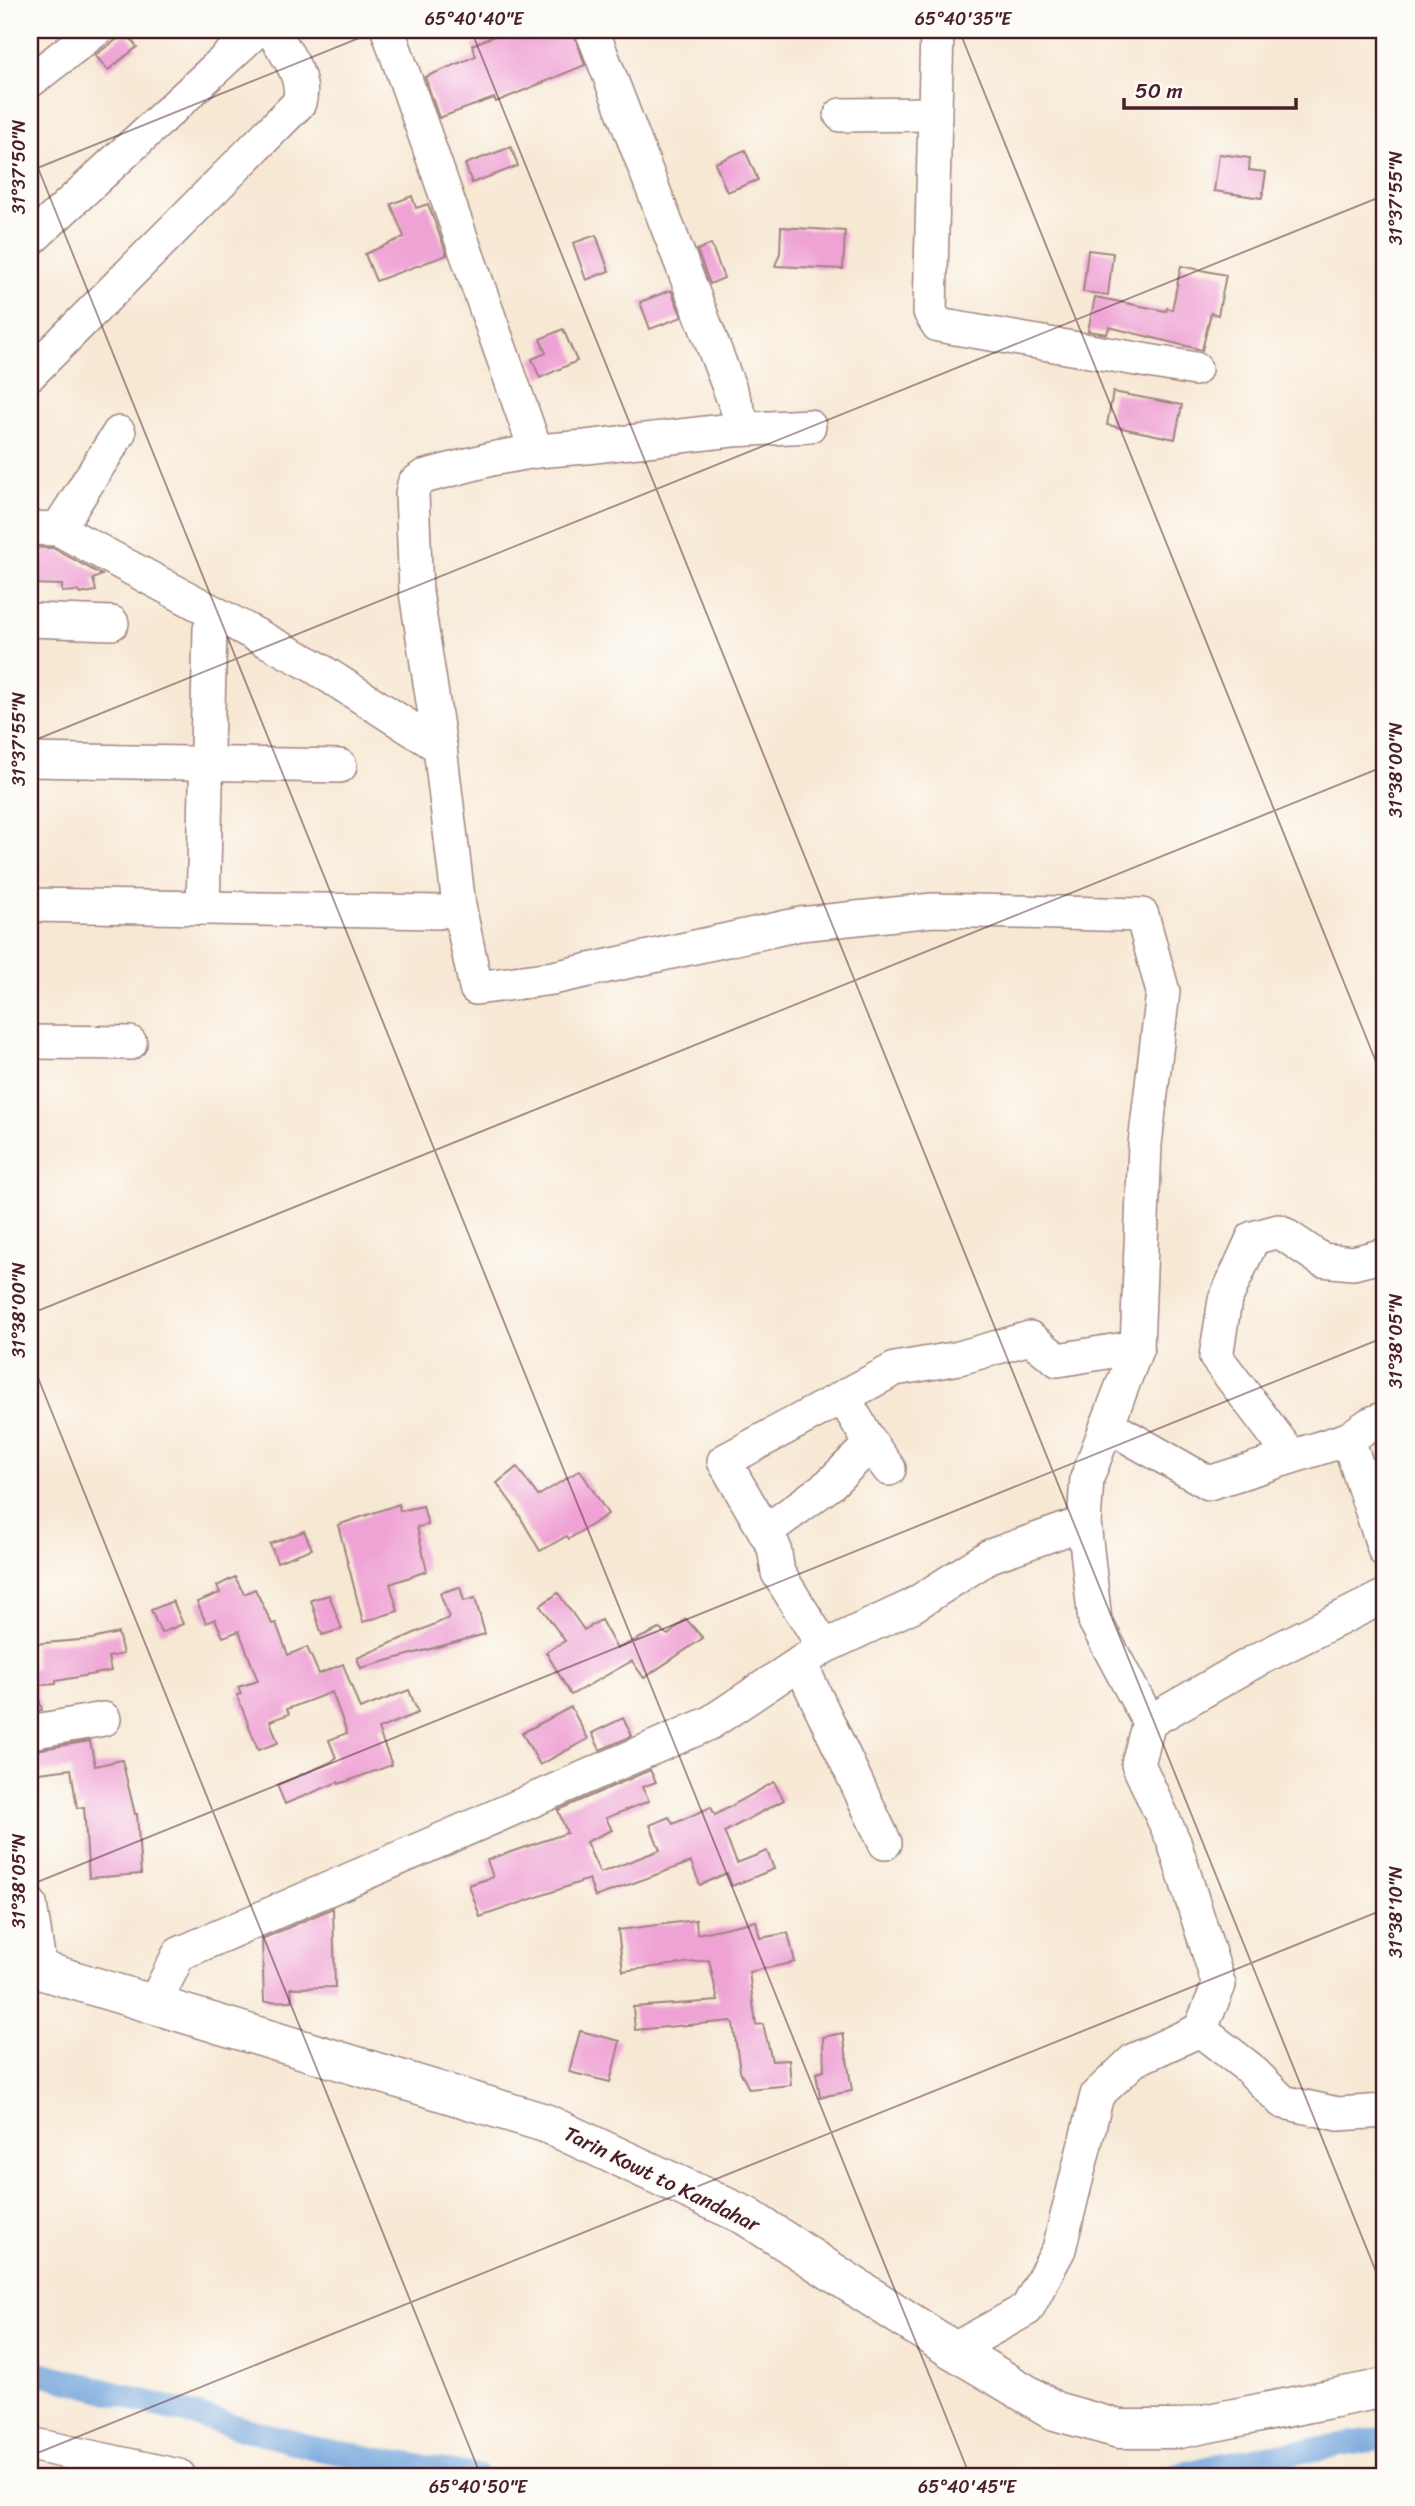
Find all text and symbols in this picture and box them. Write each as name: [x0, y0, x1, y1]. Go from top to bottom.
text: 65°40'40"E: [425, 3, 524, 35]
text: 65°40'35"E: [915, 3, 1012, 35]
scale bar: [1124, 66, 1296, 110]
text: 50 m: [1135, 72, 1183, 110]
text: 31°37'50"N: [3, 119, 35, 214]
text: 31°37'55"N: [1380, 150, 1412, 245]
text: 31°37'55"N: [3, 691, 35, 786]
text: 31°38'00"N: [1380, 722, 1412, 818]
text: 31°38'00"N: [3, 1262, 35, 1358]
text: 31°38'05"N: [1380, 1293, 1412, 1389]
text: 31°38'05"N: [3, 1833, 35, 1929]
text: 31°38'10"N: [1380, 1866, 1412, 1958]
street label: Tarin Kowt to Kandahar: [557, 2115, 768, 2244]
text: 65°40'50"E: [429, 2471, 528, 2503]
text: 65°40'45"E: [918, 2471, 1017, 2503]

